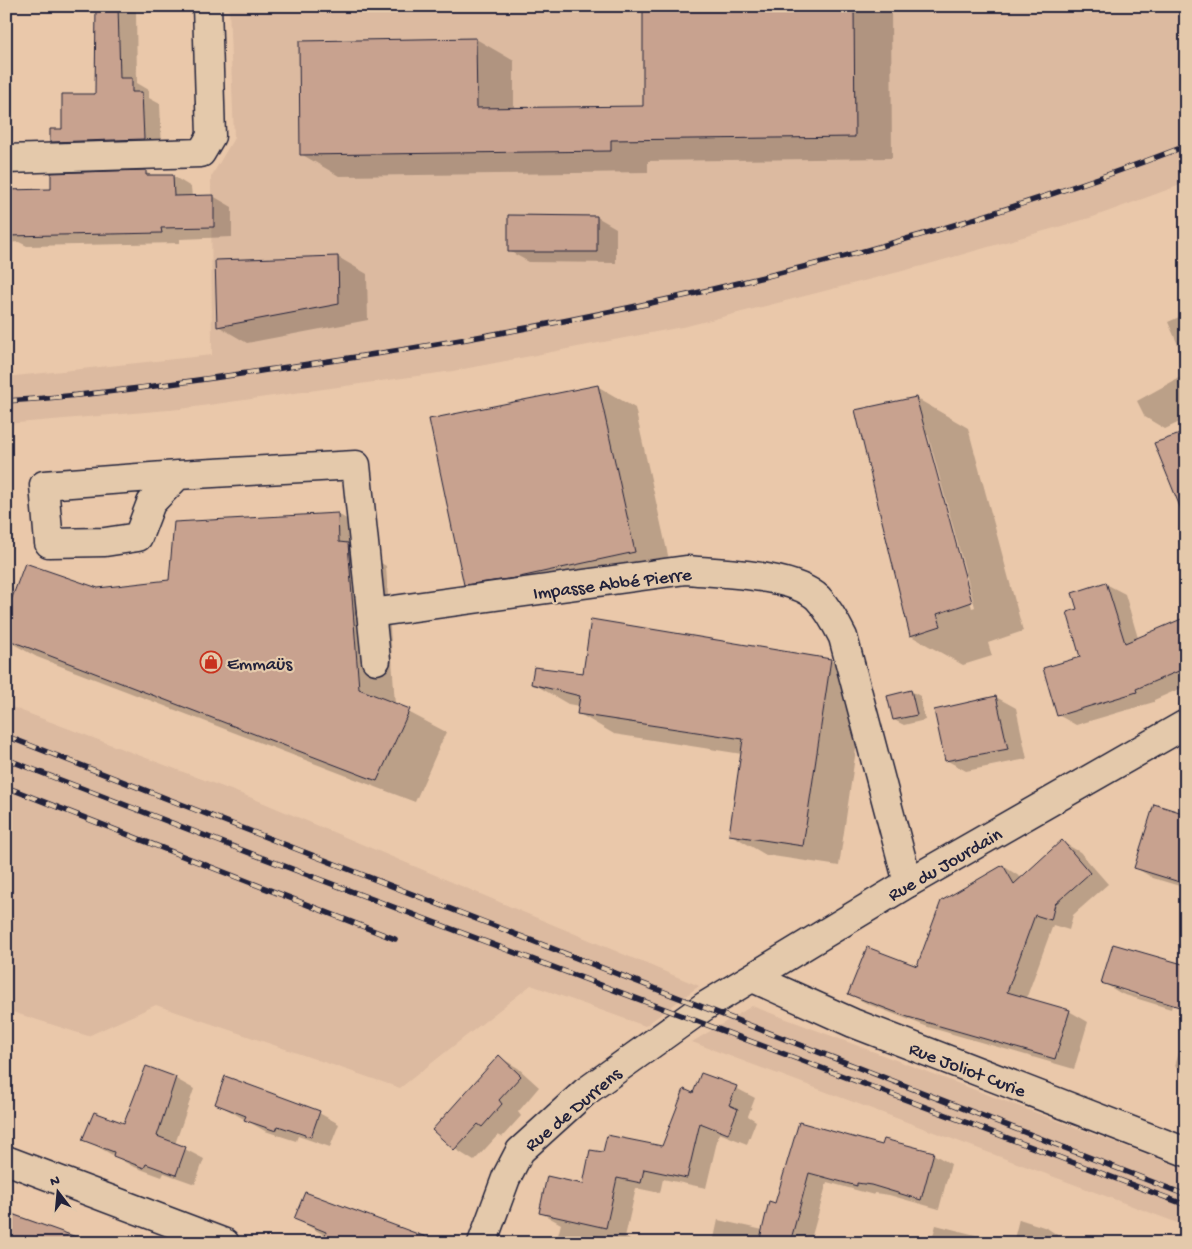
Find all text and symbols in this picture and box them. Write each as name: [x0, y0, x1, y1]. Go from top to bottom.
street label: Impasse Abbé Pierre: [532, 564, 693, 607]
shop icon: Emmaüs: [199, 650, 223, 674]
place label: Emmaüs: [227, 654, 293, 677]
street label: Rue du Jourdain: [885, 824, 1007, 908]
street label: Rue Joliot Curie: [905, 1038, 1029, 1104]
street label: Rue de Durrens: [521, 1063, 628, 1158]
north arrow: [32, 1166, 82, 1216]
text: N: [48, 1172, 62, 1191]

